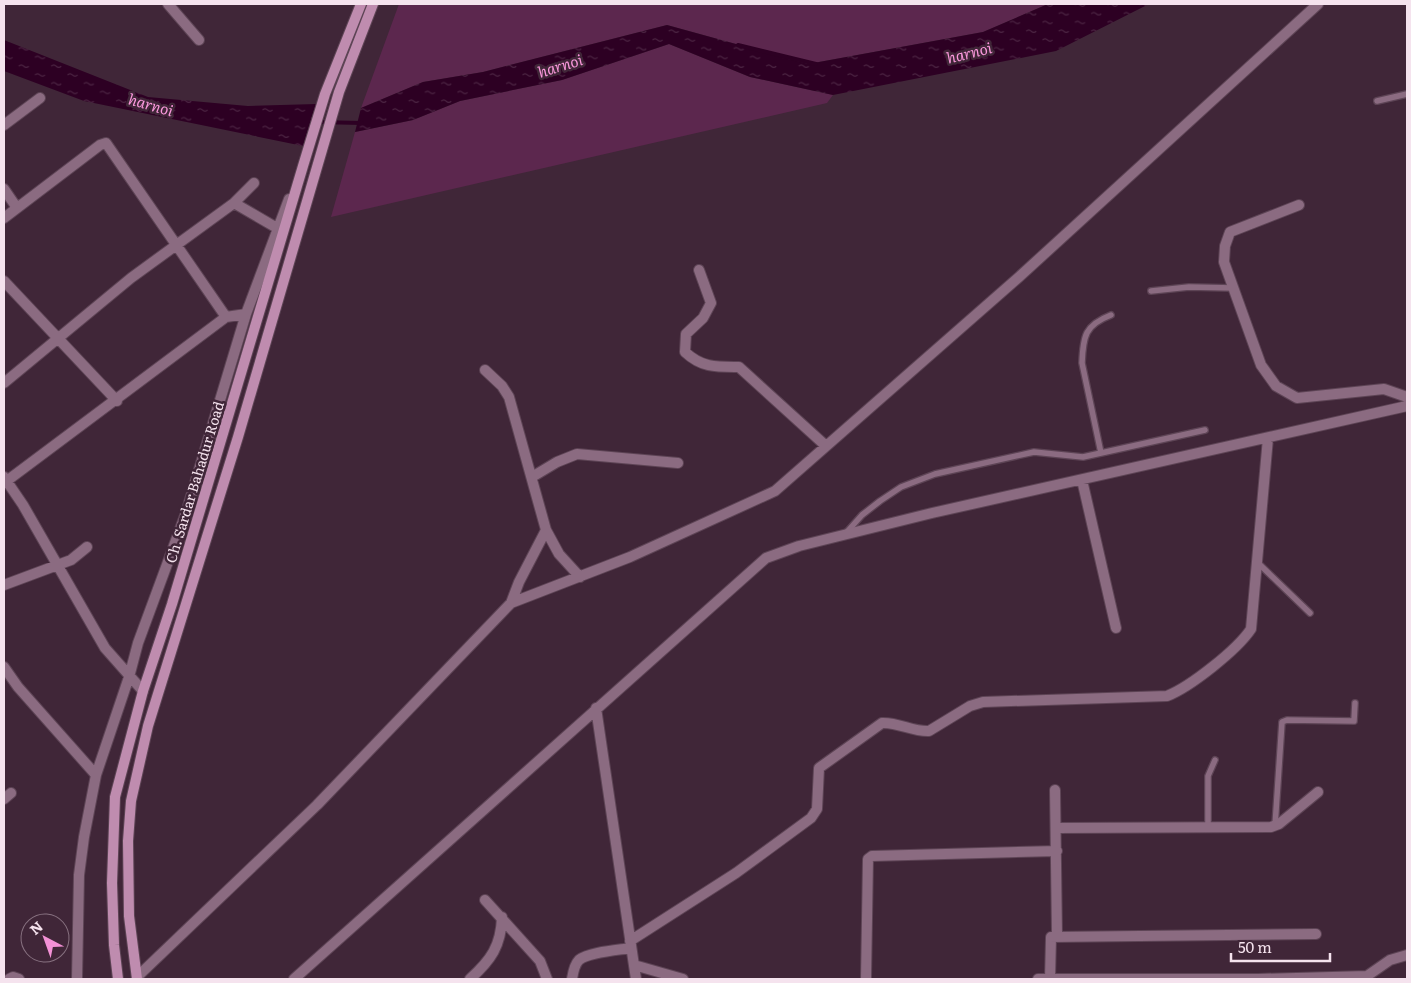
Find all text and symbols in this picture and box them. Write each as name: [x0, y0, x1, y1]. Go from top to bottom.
water label: harnoi: [944, 35, 995, 69]
water label: harnoi: [535, 47, 586, 83]
water label: harnoi: [126, 87, 177, 122]
street label: Ch. Sardar Bahadur Road: [160, 398, 228, 565]
north arrow: [20, 913, 70, 963]
text: N: [25, 916, 47, 939]
scale bar: [1231, 930, 1330, 962]
text: 50 m: [1238, 935, 1272, 958]

